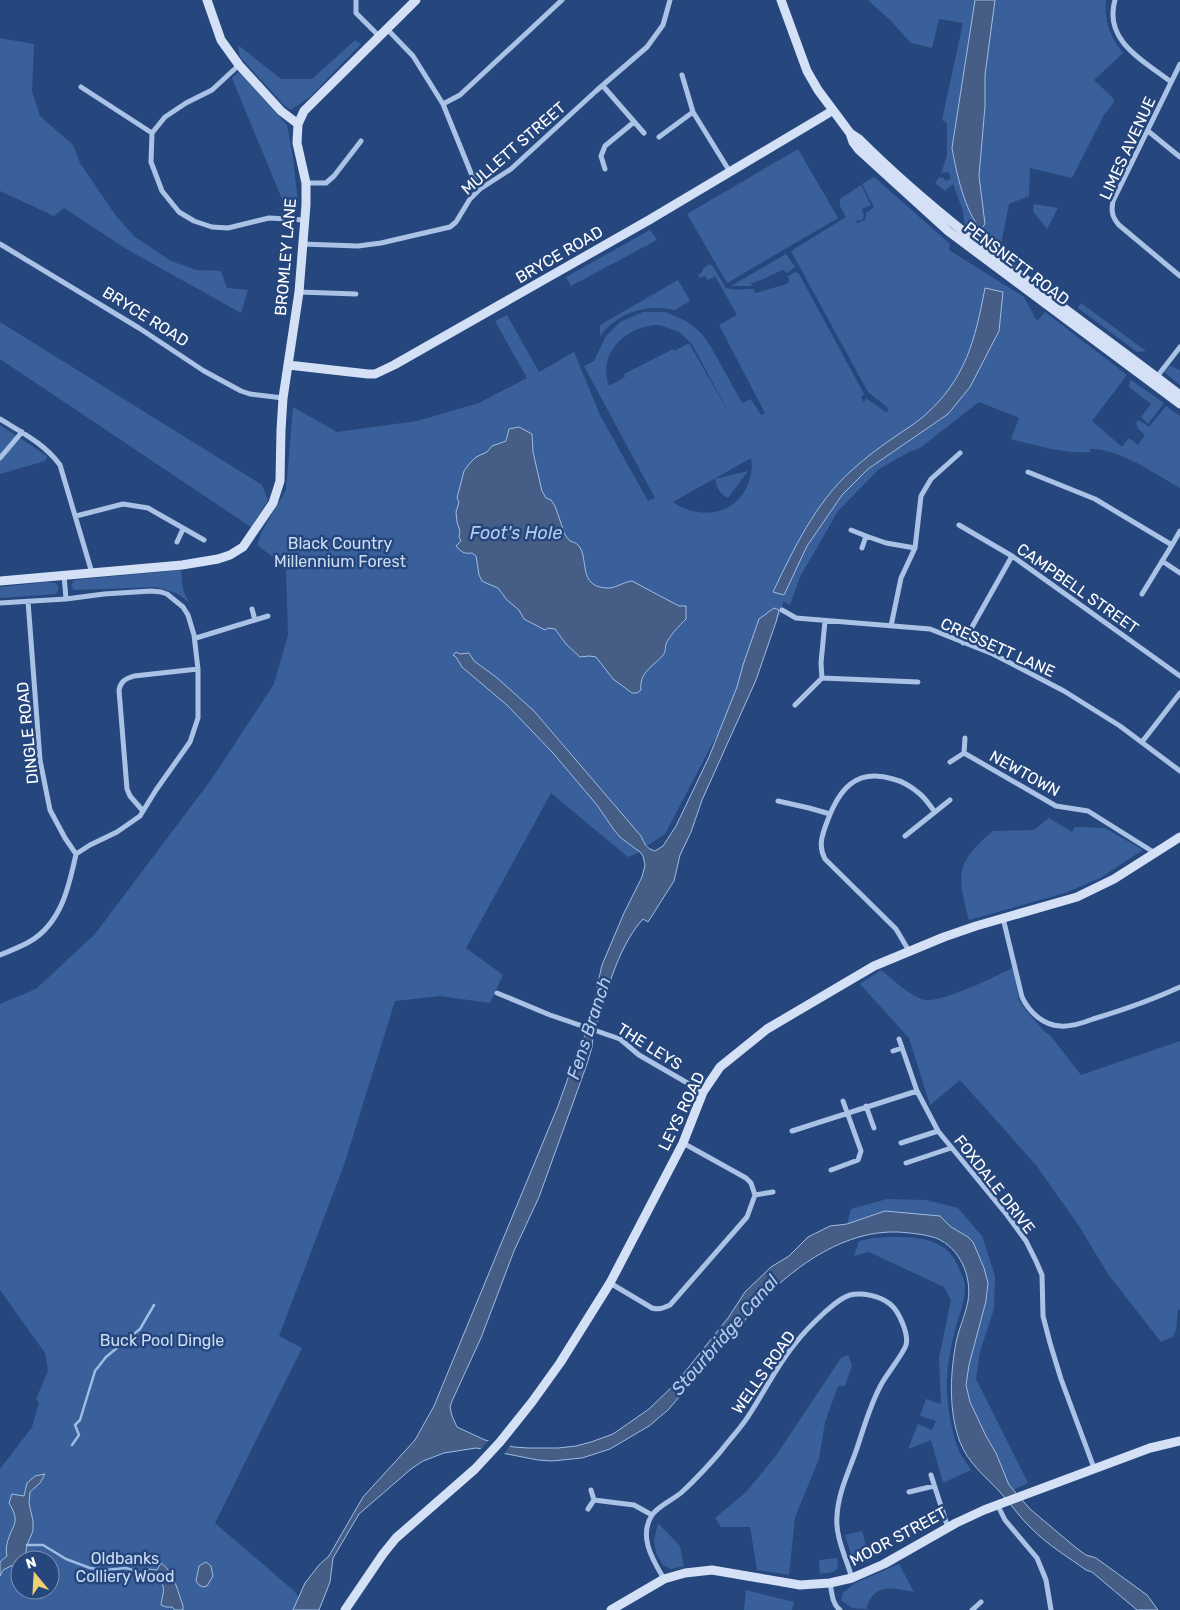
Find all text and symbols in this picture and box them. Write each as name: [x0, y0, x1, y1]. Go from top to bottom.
street label: LIMES AVENUE: [1095, 94, 1160, 203]
street label: MULLETT STREET: [457, 98, 569, 199]
street label: BROMLEY LANE: [271, 198, 300, 317]
street label: PENSNETT ROAD: [960, 218, 1073, 309]
street label: BRYCE ROAD: [512, 222, 606, 287]
street label: BRYCE ROAD: [99, 282, 192, 350]
water label: Foot's Hole: [470, 522, 562, 544]
park label: Black Country Millennium Forest: [274, 534, 406, 571]
street label: CAMPBELL STREET: [1013, 539, 1142, 638]
street label: CRESSETT LANE: [938, 614, 1058, 681]
street label: DINGLE ROAD: [13, 681, 42, 785]
street label: NEWTOWN: [986, 746, 1063, 800]
water label: Fens Branch: [562, 974, 616, 1082]
street label: THE LEYS: [614, 1019, 686, 1074]
street label: LEYS ROAD: [654, 1069, 709, 1154]
street label: FOXDALE DRIVE: [950, 1131, 1039, 1237]
water label: Stourbridge Canal: [667, 1270, 784, 1400]
street label: WELLS ROAD: [728, 1327, 799, 1418]
park label: Buck Pool Dingle: [100, 1331, 224, 1350]
street label: MOOR STREET: [847, 1503, 950, 1570]
park label: Oldbanks Colliery Wood: [76, 1549, 174, 1586]
north arrow: [10, 1550, 60, 1600]
text: N: [24, 1553, 39, 1573]

